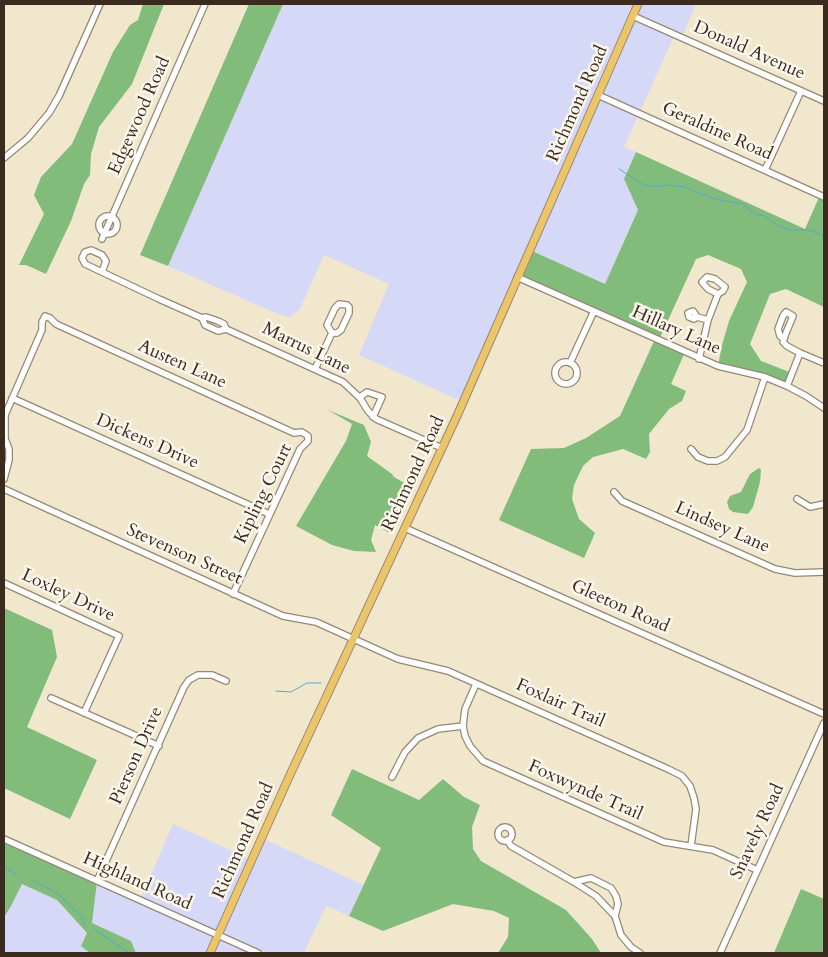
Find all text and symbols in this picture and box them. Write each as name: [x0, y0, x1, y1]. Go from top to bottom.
street label: Donald Avenue: [690, 17, 808, 85]
street label: Richmond Road: [543, 43, 613, 165]
street label: Edgewood Road: [104, 54, 176, 178]
street label: Geraldine Road: [658, 98, 776, 166]
street label: Hillary Lane: [628, 302, 724, 360]
street label: Marrus Lane: [258, 318, 354, 380]
street label: Austen Lane: [134, 336, 230, 394]
street label: Dickens Drive: [92, 410, 202, 474]
street label: Richmond Road: [378, 413, 450, 535]
street label: Kipling Court: [231, 441, 297, 547]
street label: Lindsey Lane: [671, 498, 773, 558]
street label: Stevenson Street: [123, 520, 245, 590]
street label: Loxley Drive: [18, 565, 118, 627]
street label: Gleeton Road: [568, 576, 672, 638]
street label: Foxlair Trail: [512, 675, 608, 733]
street label: Pierson Drive: [106, 704, 168, 808]
street label: Foxwynde Trail: [524, 756, 646, 826]
street label: Richmond Road: [209, 780, 279, 902]
street label: Snavely Road: [726, 781, 790, 883]
street label: Highland Road: [79, 848, 195, 916]

